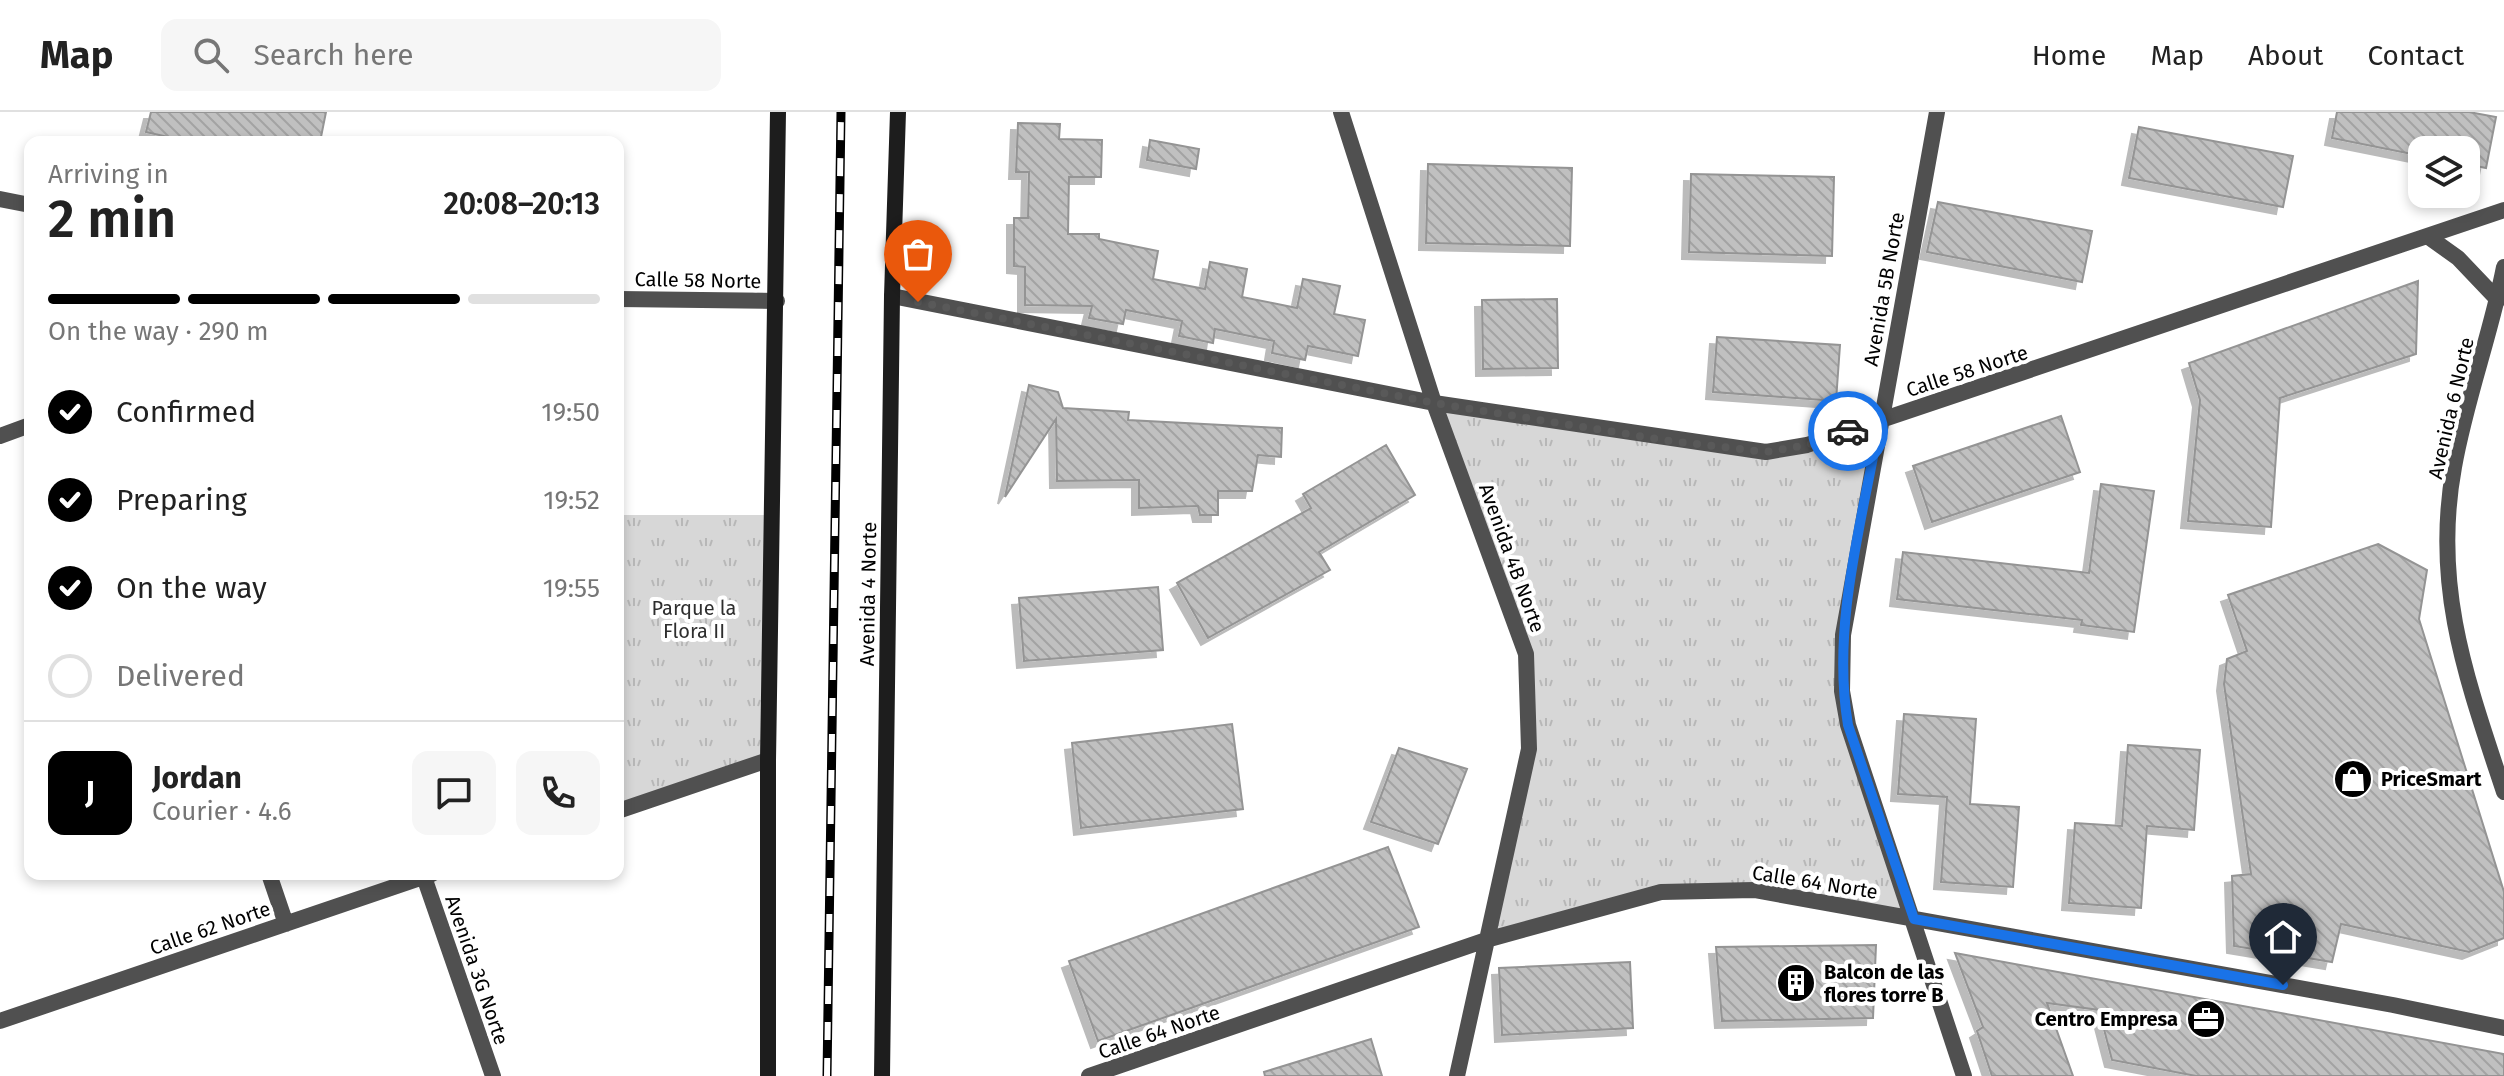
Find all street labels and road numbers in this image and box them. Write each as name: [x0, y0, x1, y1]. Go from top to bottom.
street label: Avenida 5B Norte: [1859, 210, 1909, 368]
street label: Calle 58 Norte: [634, 267, 762, 293]
street label: Avenida 6 Norte: [2423, 335, 2479, 481]
street label: Calle 58 Norte: [1903, 340, 2031, 402]
street label: Avenida 4B Norte: [1474, 480, 1550, 636]
street label: Avenida 4 Norte: [855, 522, 881, 666]
street label: Calle 64 Norte: [1750, 860, 1880, 904]
street label: Avenida 3G Norte: [440, 892, 514, 1048]
street label: Calle 62 Norte: [147, 896, 273, 960]
street label: Calle 64 Norte: [1095, 1000, 1223, 1064]

